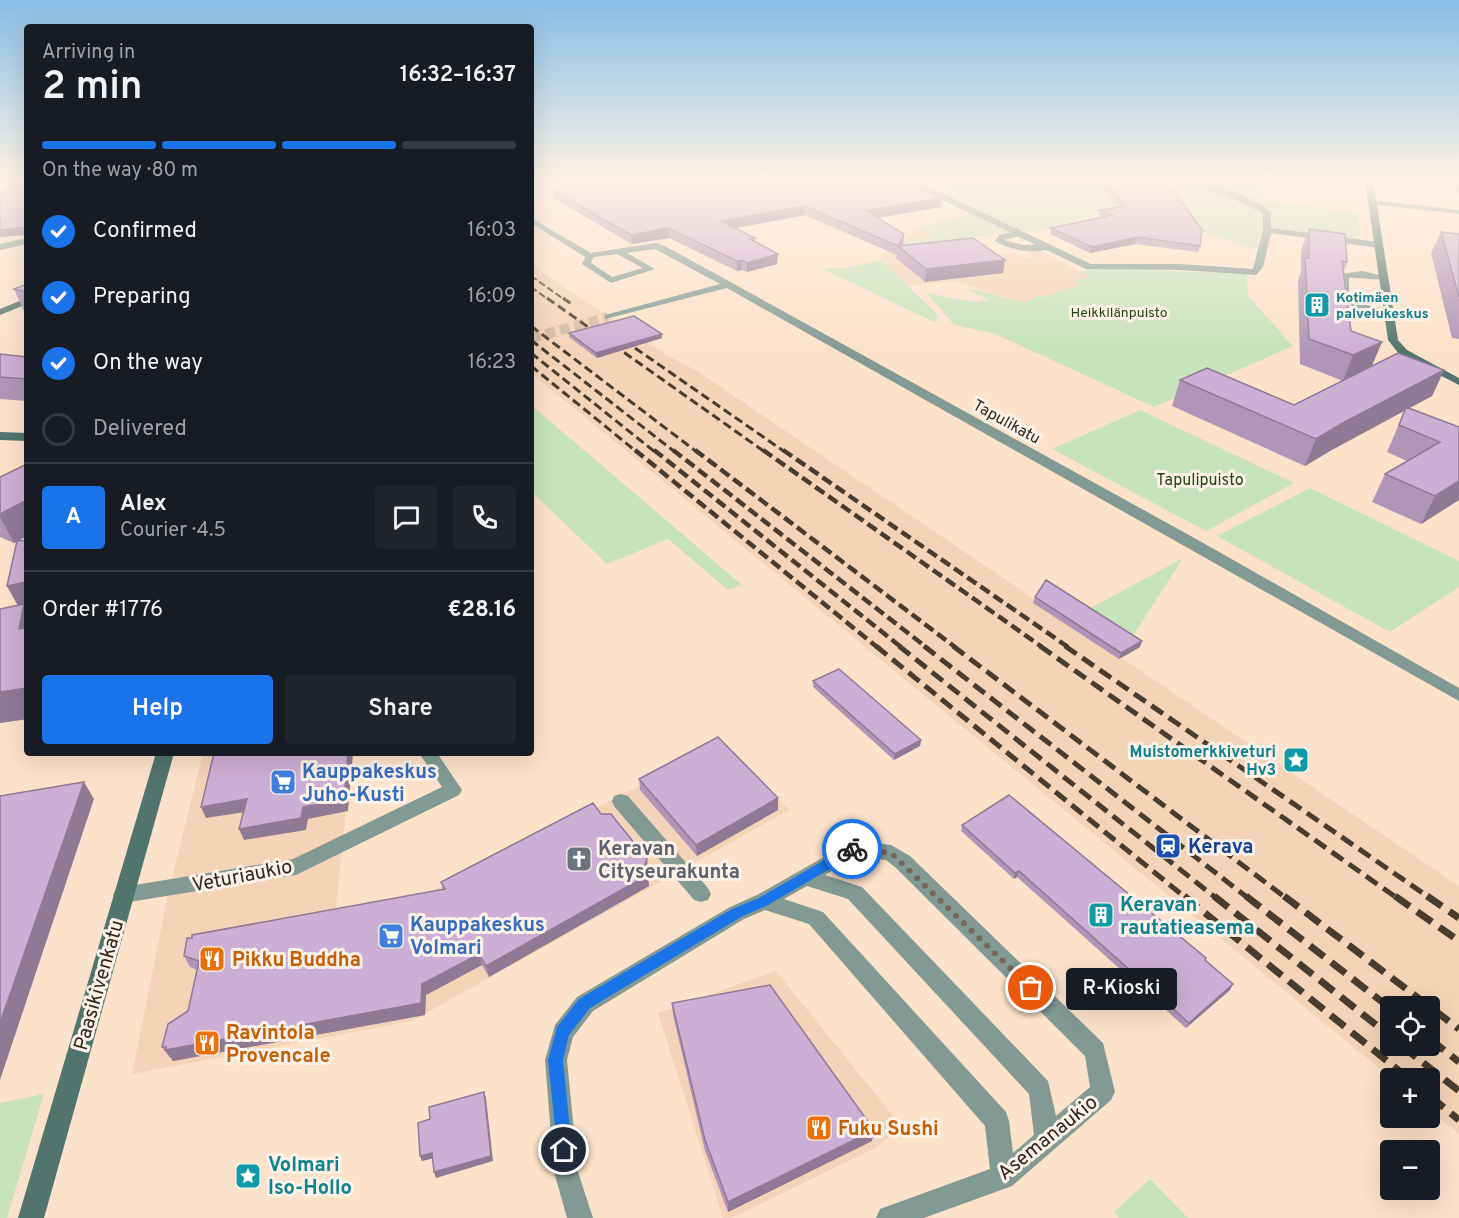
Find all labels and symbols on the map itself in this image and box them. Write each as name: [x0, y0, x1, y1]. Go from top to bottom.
building icon: Kotimäen palvelukeskus: [1302, 290, 1332, 320]
place label: Kotimäen palvelukeskus: [1336, 290, 1429, 323]
park label: Heikkilänpuisto: [1070, 305, 1168, 322]
street label: Tapulikatu: [969, 396, 1043, 449]
park label: Tapulipuisto: [1156, 471, 1244, 491]
place label: Muistomerkkiveturi Hv3: [1130, 743, 1276, 781]
place icon: Muistomerkkiveturi Hv3: [1281, 745, 1311, 775]
place label: Kauppakeskus Juho-Kusti: [302, 760, 437, 809]
supermarket icon: Kauppakeskus Juho-Kusti: [268, 767, 298, 797]
courier: [822, 819, 882, 879]
station icon: Kerava: [1153, 831, 1183, 861]
place label: Kerava: [1188, 835, 1253, 861]
place label: Keravan Cityseurakunta: [598, 837, 740, 886]
church icon: Keravan Cityseurakunta: [564, 844, 594, 874]
street label: Veturiaukio: [190, 855, 295, 899]
place label: Keravan rautatieasema: [1120, 893, 1255, 942]
building icon: Keravan rautatieasema: [1086, 900, 1116, 930]
place label: Kauppakeskus Volmari: [410, 913, 545, 962]
street label: Paasikivenkatu: [69, 917, 131, 1054]
supermarket icon: Kauppakeskus Volmari: [376, 921, 406, 951]
restaurant icon: Pikku Buddha: [197, 944, 227, 974]
place label: Pikku Buddha: [232, 948, 361, 974]
pin: [1005, 962, 1056, 1013]
callout: R-Kioski: [1067, 967, 1178, 1009]
place label: Ravintola Provencale: [226, 1021, 331, 1070]
restaurant icon: Ravintola Provencale: [192, 1028, 222, 1058]
street label: Asemanaukio: [993, 1090, 1104, 1187]
restaurant icon: Fuku Sushi: [804, 1113, 834, 1143]
place label: Fuku Sushi: [838, 1117, 939, 1143]
pin: [538, 1124, 589, 1175]
place label: Volmari Iso-Hollo: [268, 1153, 352, 1202]
place icon: Volmari Iso-Hollo: [233, 1161, 263, 1191]

